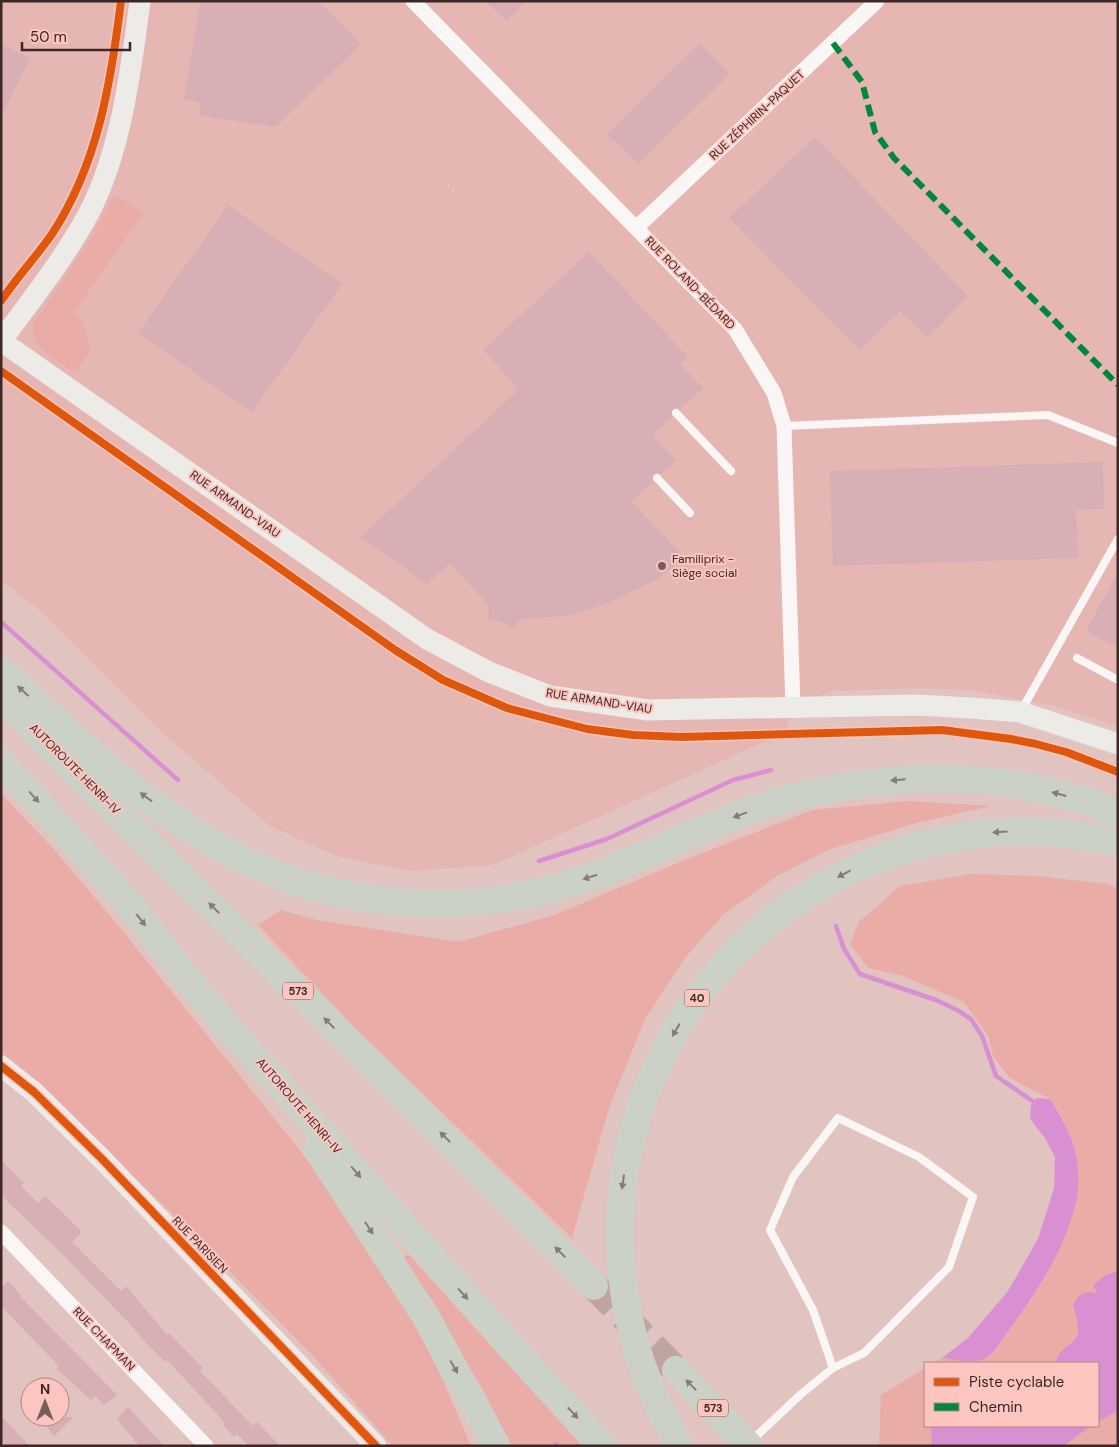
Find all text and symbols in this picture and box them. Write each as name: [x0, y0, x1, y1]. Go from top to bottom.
scale bar: [22, 20, 130, 52]
text: 50 m: [30, 27, 67, 47]
street label: RUE ZÉPHIRIN-PAQUET: [706, 66, 808, 163]
street label: RUE ROLAND-BÉDARD: [641, 233, 739, 333]
street label: RUE ARMAND-VIAU: [187, 467, 284, 541]
place label: Familiprix - Siège social: [672, 551, 737, 581]
marker: Familiprix - Siège social: [656, 560, 668, 572]
one-way arrow: [17, 685, 30, 696]
street label: RUE ARMAND-VIAU: [545, 685, 653, 717]
street label: AUTOROUTE HENRI-IV: [26, 720, 124, 818]
one-way arrow: [889, 776, 905, 784]
one-way arrow: [1051, 790, 1066, 798]
one-way arrow: [28, 791, 40, 803]
one-way arrow: [139, 792, 153, 802]
one-way arrow: [732, 811, 747, 819]
one-way arrow: [992, 828, 1008, 836]
one-way arrow: [837, 870, 852, 878]
one-way arrow: [582, 873, 597, 881]
one-way arrow: [208, 902, 220, 914]
one-way arrow: [136, 913, 147, 926]
road number: 573: [283, 982, 313, 999]
road number: 40: [684, 990, 710, 1006]
one-way arrow: [324, 1017, 336, 1029]
one-way arrow: [672, 1022, 680, 1037]
street label: AUTOROUTE HENRI-IV: [253, 1055, 345, 1157]
one-way arrow: [439, 1132, 451, 1144]
one-way arrow: [350, 1165, 362, 1177]
one-way arrow: [619, 1174, 627, 1190]
street label: RUE PARISIEN: [169, 1213, 231, 1277]
one-way arrow: [365, 1221, 374, 1235]
one-way arrow: [554, 1246, 566, 1258]
one-way arrow: [458, 1287, 469, 1300]
street label: RUE CHAPMAN: [69, 1304, 139, 1374]
one-way arrow: [449, 1360, 458, 1373]
legend: [924, 1362, 1099, 1427]
text: Piste cyclable: [969, 1372, 1064, 1392]
north arrow: [20, 1377, 70, 1427]
text: N: [40, 1380, 50, 1398]
one-way arrow: [685, 1380, 697, 1392]
text: Chemin: [969, 1397, 1022, 1417]
road number: 573: [698, 1400, 728, 1416]
one-way arrow: [567, 1407, 579, 1419]

